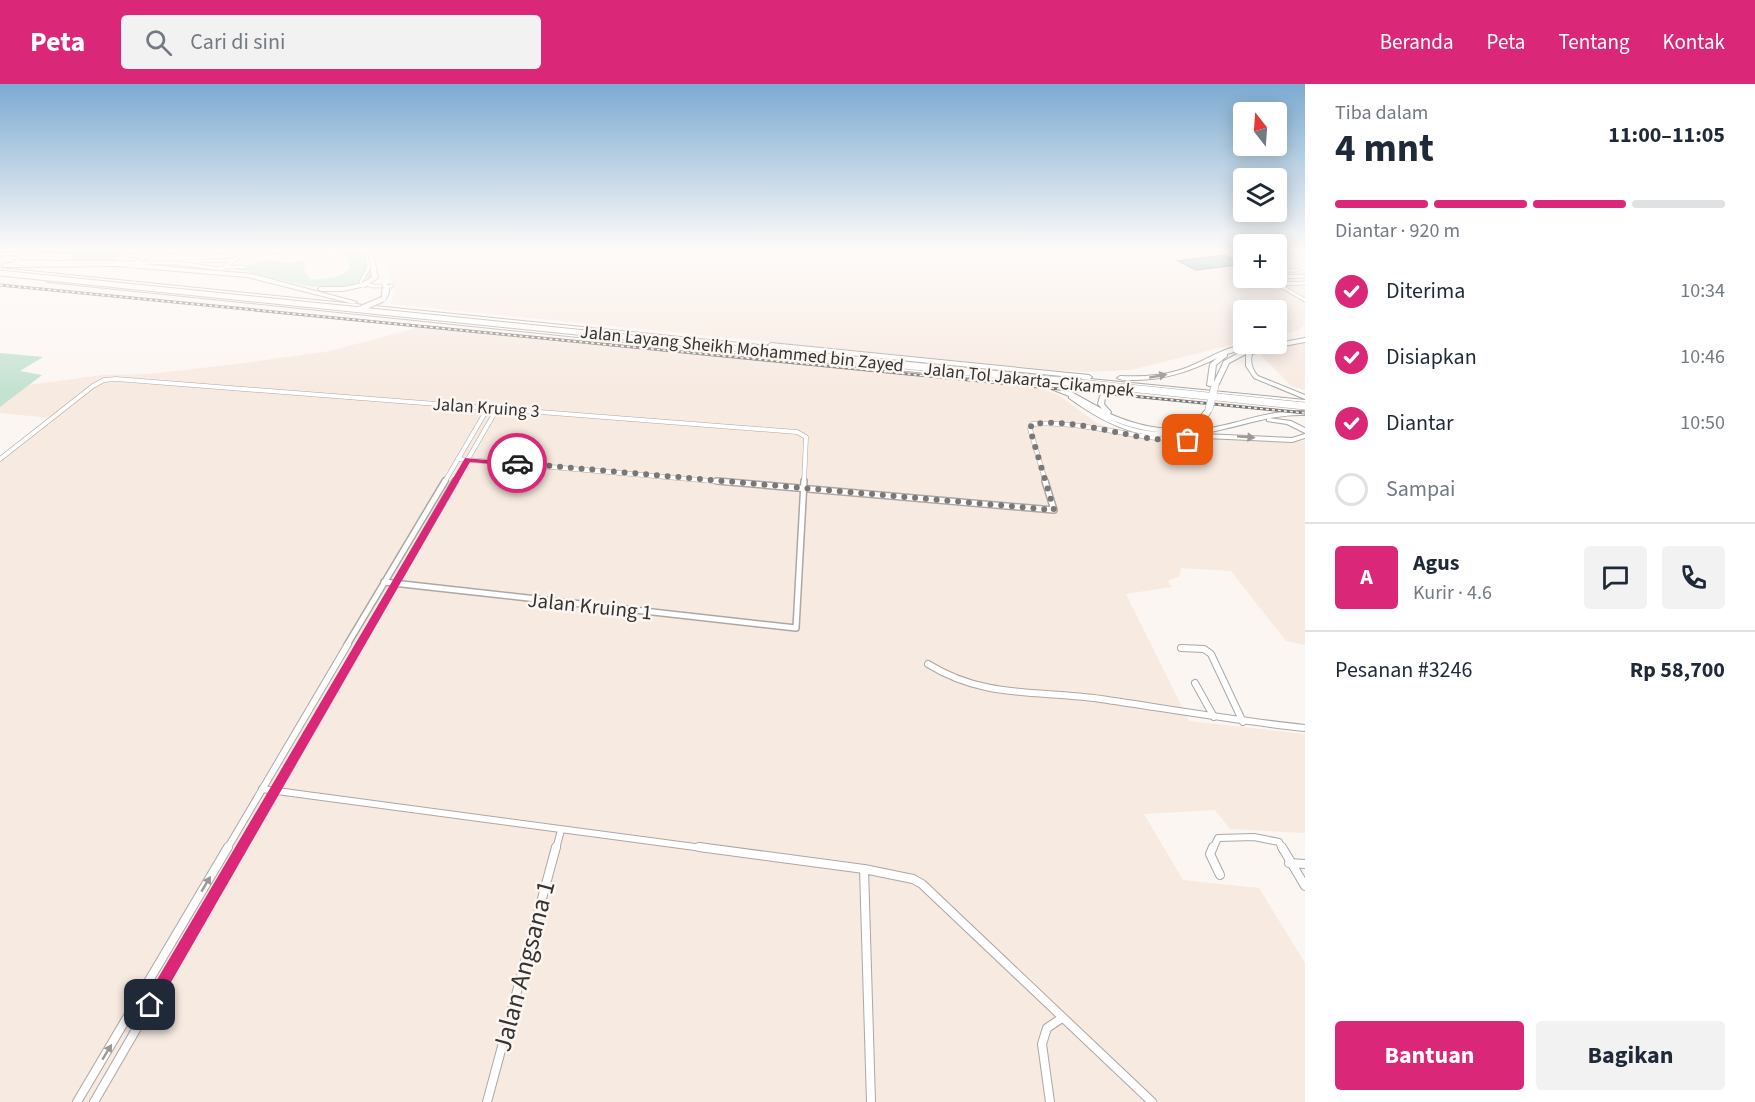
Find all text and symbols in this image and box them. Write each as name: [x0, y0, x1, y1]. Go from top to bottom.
search box: [121, 15, 541, 69]
text: Peta: [30, 22, 85, 62]
icon: search: [142, 26, 175, 59]
text: Cari di sini: [190, 26, 285, 58]
text: Beranda: [1380, 27, 1454, 57]
text: Peta: [1487, 27, 1525, 57]
text: Tentang: [1558, 27, 1629, 57]
text: Kontak: [1662, 27, 1725, 57]
text: Tiba dalam: [1335, 99, 1428, 127]
north arrow: [1233, 102, 1287, 156]
map controls: [1233, 102, 1287, 354]
text: 11:00–11:05: [1608, 119, 1725, 151]
text: 4 mnt: [1335, 121, 1434, 177]
button: layers: [1233, 168, 1287, 222]
text: Diantar · 920 m: [1335, 217, 1460, 245]
button: +: [1233, 234, 1287, 288]
icon: check: [1335, 275, 1368, 308]
text: Diterima: [1386, 275, 1465, 307]
text: 10:34: [1680, 277, 1725, 305]
button: −: [1233, 300, 1287, 354]
street label: Jalan Layang Sheikh Mohammed bin Zayed: [579, 320, 905, 378]
icon: check: [1335, 341, 1368, 374]
text: Disiapkan: [1386, 341, 1477, 373]
text: 10:46: [1680, 343, 1725, 371]
street label: Jalan Tol Jakarta–Cikampek: [922, 357, 1136, 404]
one-way arrow: [1149, 371, 1168, 380]
street label: Jalan Kruing 3: [432, 392, 540, 424]
icon: check: [1335, 407, 1368, 440]
text: Diantar: [1386, 407, 1454, 439]
text: 10:50: [1680, 409, 1725, 437]
pin: [1162, 414, 1213, 465]
icon: bag: [1171, 423, 1204, 456]
one-way arrow: [1237, 432, 1256, 442]
courier: [487, 433, 547, 493]
icon: car: [501, 447, 534, 480]
text: Sampai: [1386, 473, 1455, 505]
button: chat: [1584, 546, 1647, 609]
button: phone: [1662, 546, 1725, 609]
text: Agus: [1413, 547, 1460, 579]
text: A: [1360, 561, 1373, 593]
text: Kurir · 4.6: [1413, 579, 1492, 607]
street label: Jalan Kruing 1: [526, 585, 654, 627]
text: Pesanan #3246: [1335, 654, 1472, 686]
text: Rp 58,700: [1630, 654, 1725, 686]
one-way arrow: [201, 875, 211, 892]
street label: Jalan Angsana 1: [483, 876, 565, 1056]
pin: [124, 979, 175, 1030]
icon: home: [133, 988, 166, 1021]
button: Bantuan: [1335, 1021, 1524, 1090]
button: Bagikan: [1536, 1021, 1725, 1090]
one-way arrow: [101, 1044, 112, 1060]

